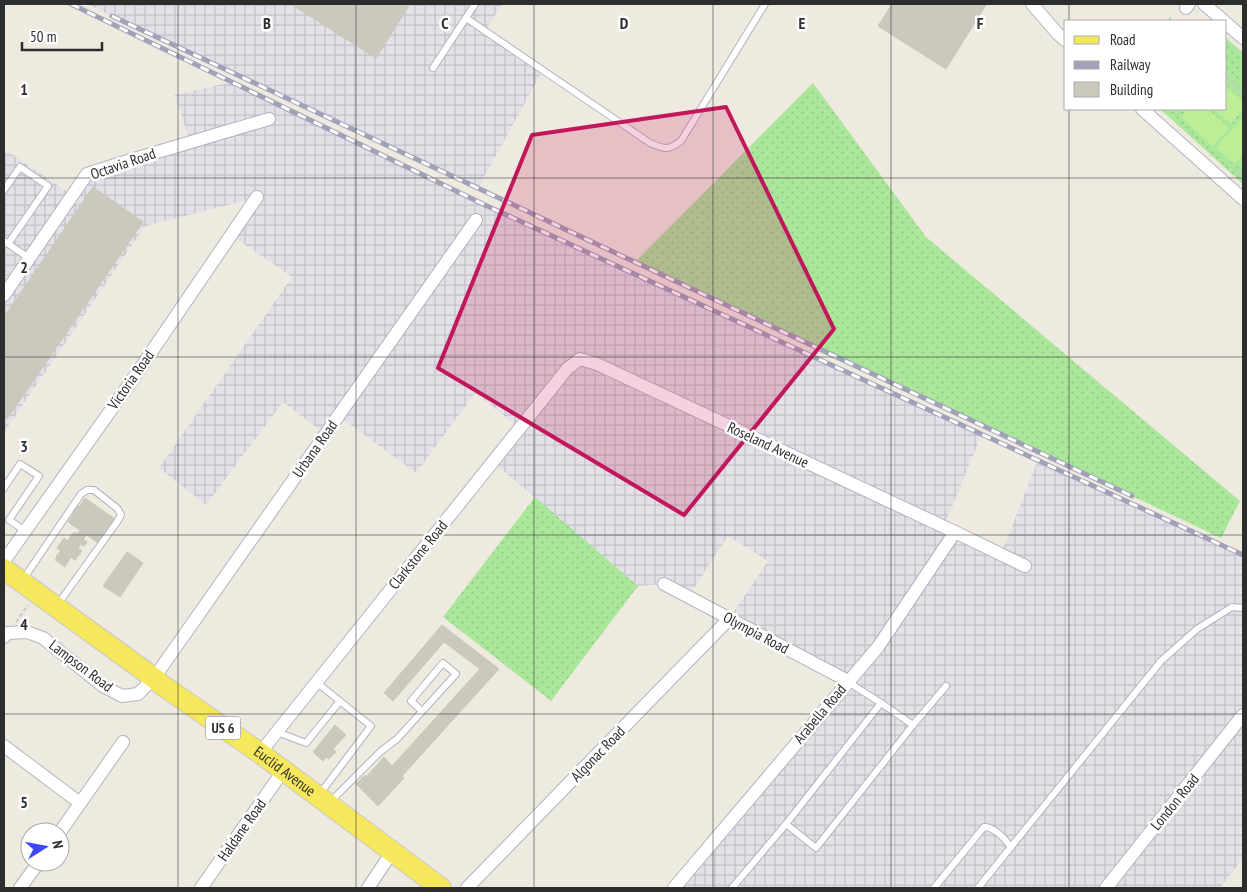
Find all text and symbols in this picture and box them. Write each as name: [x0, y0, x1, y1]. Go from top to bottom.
text: B: [263, 13, 271, 33]
text: C: [441, 13, 449, 33]
text: D: [620, 13, 629, 33]
text: E: [799, 13, 806, 33]
text: F: [977, 13, 984, 33]
scale bar: [22, 20, 102, 52]
legend: [1064, 20, 1227, 110]
text: 50 m: [30, 27, 56, 46]
text: Road: [1110, 30, 1136, 49]
text: Railway: [1110, 55, 1151, 74]
text: 1: [20, 79, 28, 99]
text: Building: [1110, 80, 1153, 99]
street label: Octavia Road: [88, 144, 158, 184]
text: 2: [20, 257, 28, 277]
street label: Victoria Road: [103, 346, 158, 414]
street label: Urbana Road: [288, 416, 341, 481]
street label: Roseland Avenue: [724, 417, 812, 472]
text: 3: [20, 436, 28, 456]
street label: Clarkstone Road: [384, 516, 451, 593]
street label: Olympia Road: [720, 607, 792, 658]
text: 4: [20, 614, 28, 634]
street label: Lampson Road: [46, 635, 117, 696]
street label: Arabella Road: [789, 680, 850, 747]
road number: US 6: [206, 716, 240, 740]
street label: Algonac Road: [567, 722, 629, 785]
street label: Euclid Avenue: [250, 742, 320, 800]
street label: London Road: [1146, 770, 1203, 834]
text: 5: [20, 792, 28, 812]
street label: Haldane Road: [213, 795, 270, 864]
north arrow: [20, 822, 70, 872]
text: N: [48, 839, 67, 850]

